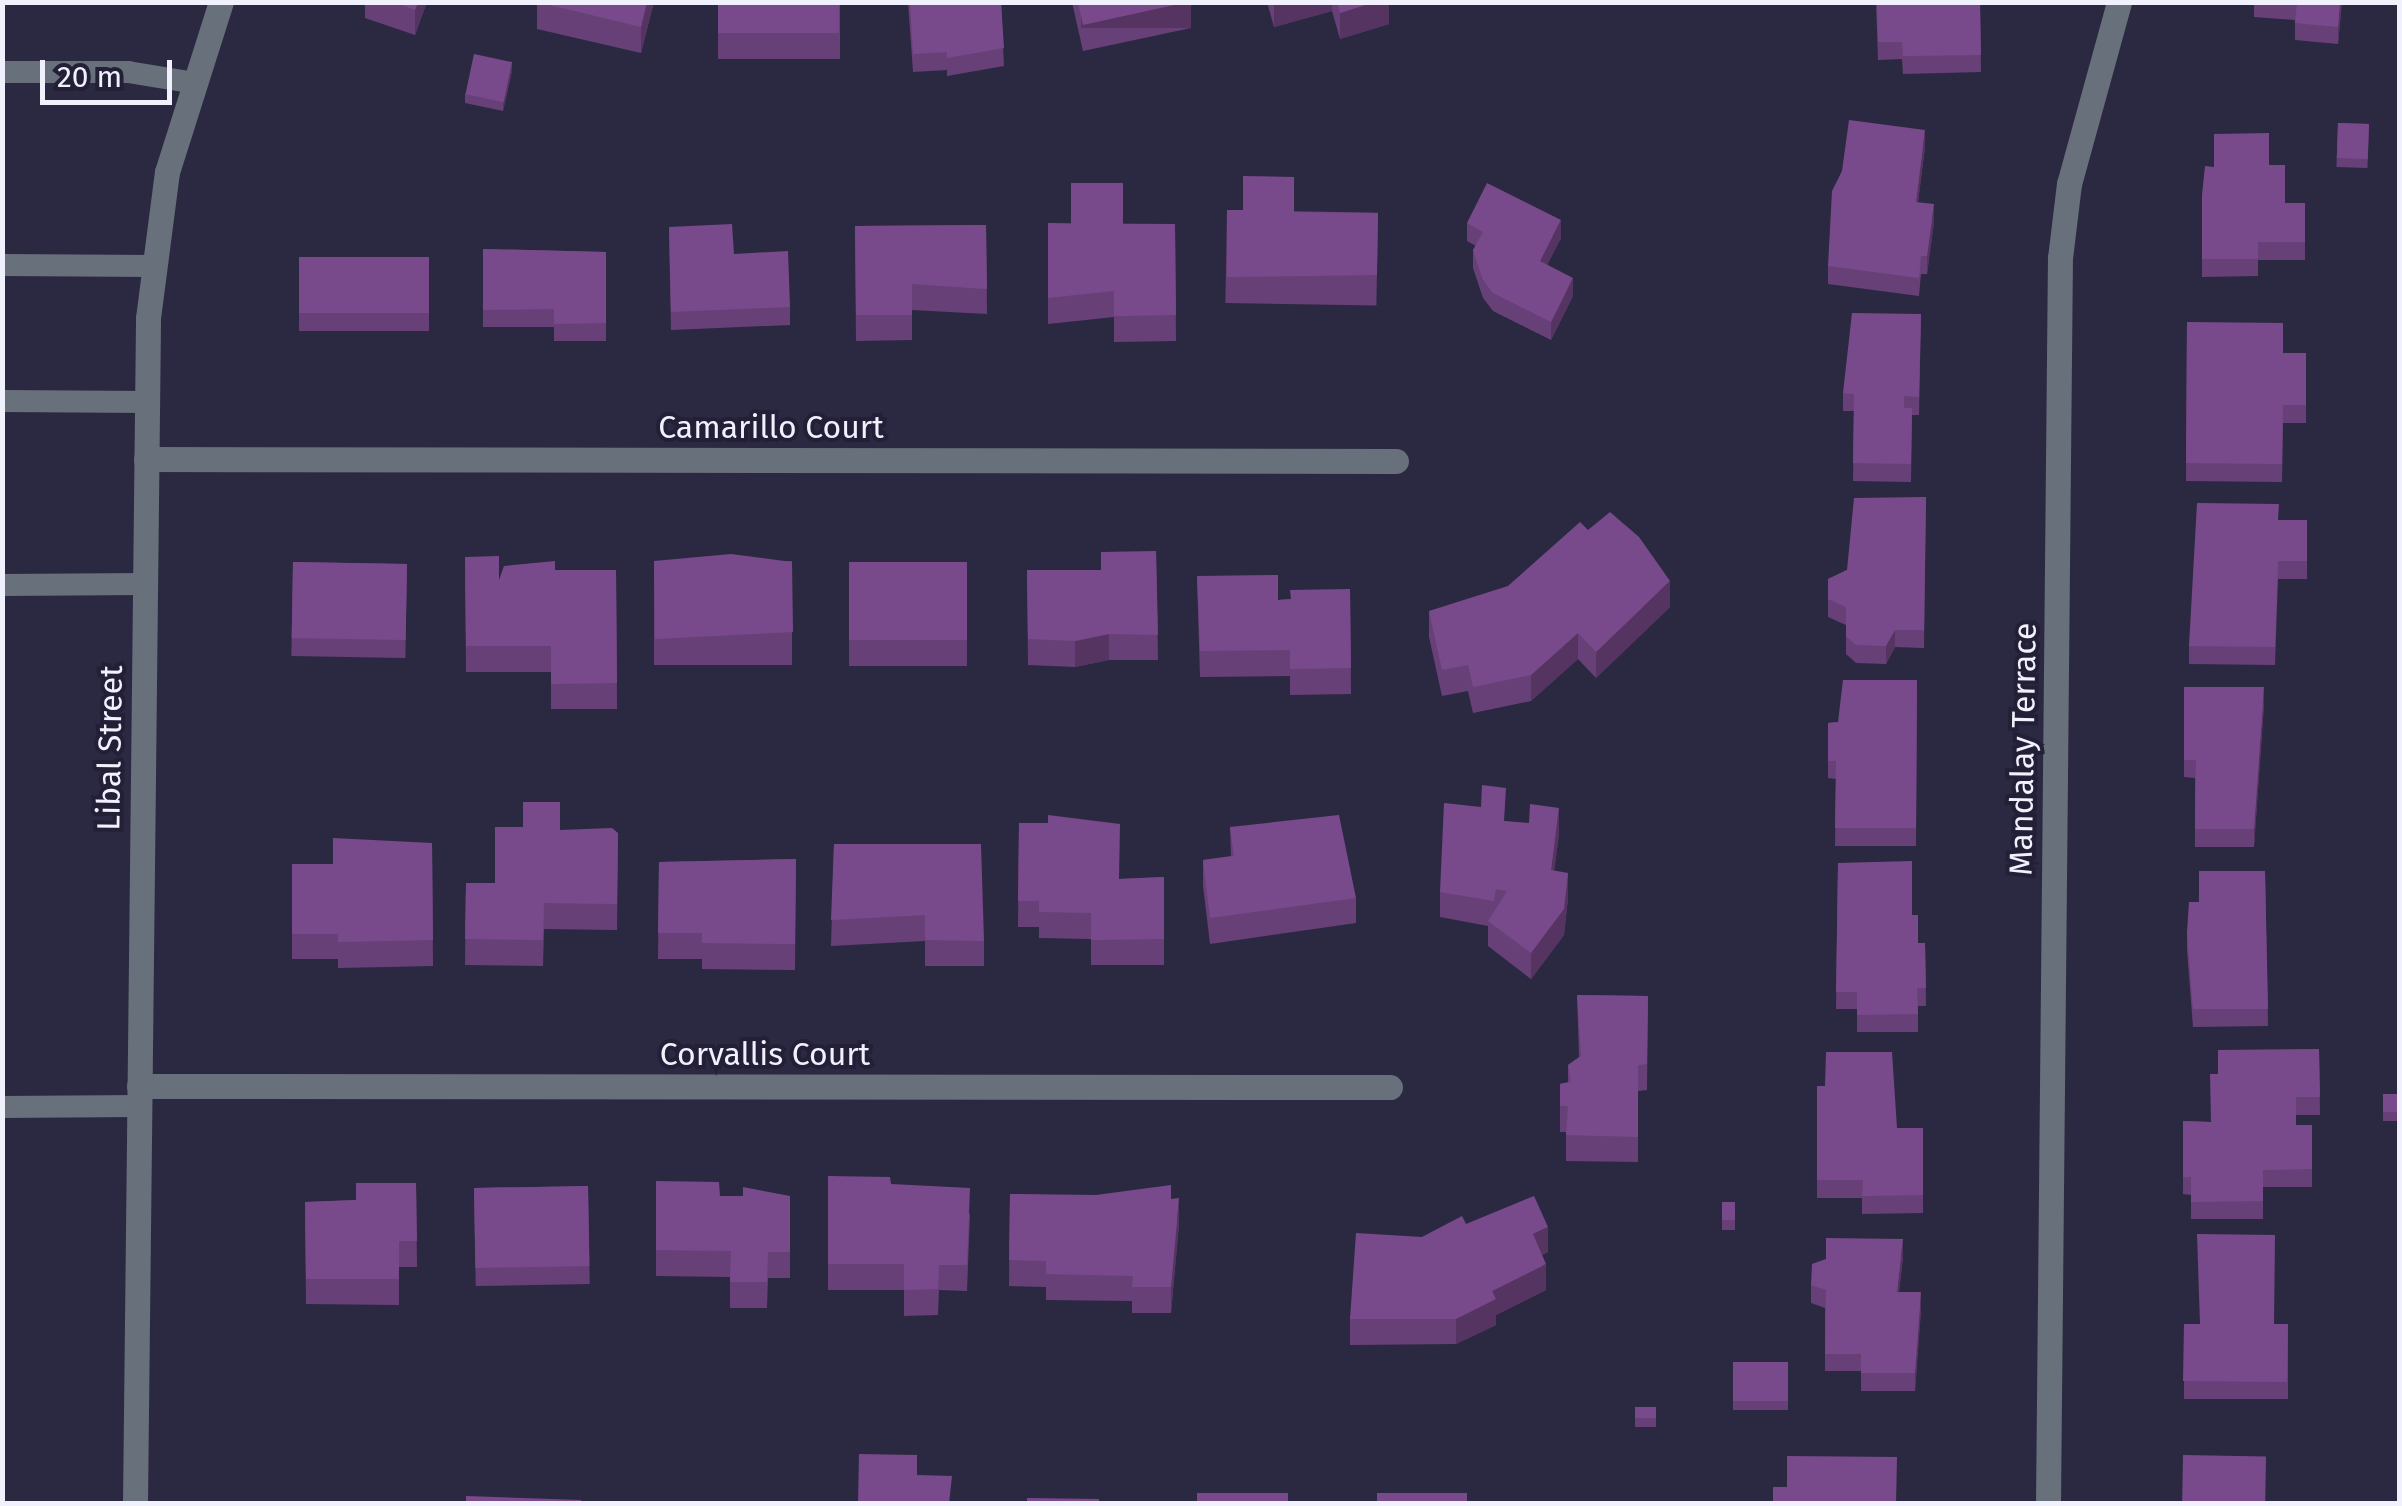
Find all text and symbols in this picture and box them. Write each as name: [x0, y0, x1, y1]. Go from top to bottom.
scale bar: [45, 40, 178, 102]
text: 20 m: [57, 59, 122, 95]
street label: Camarillo Court: [658, 408, 884, 446]
street label: Mandalay Terrace: [2002, 622, 2044, 876]
street label: Libal Street: [89, 665, 131, 831]
street label: Corvallis Court: [660, 1035, 870, 1073]

